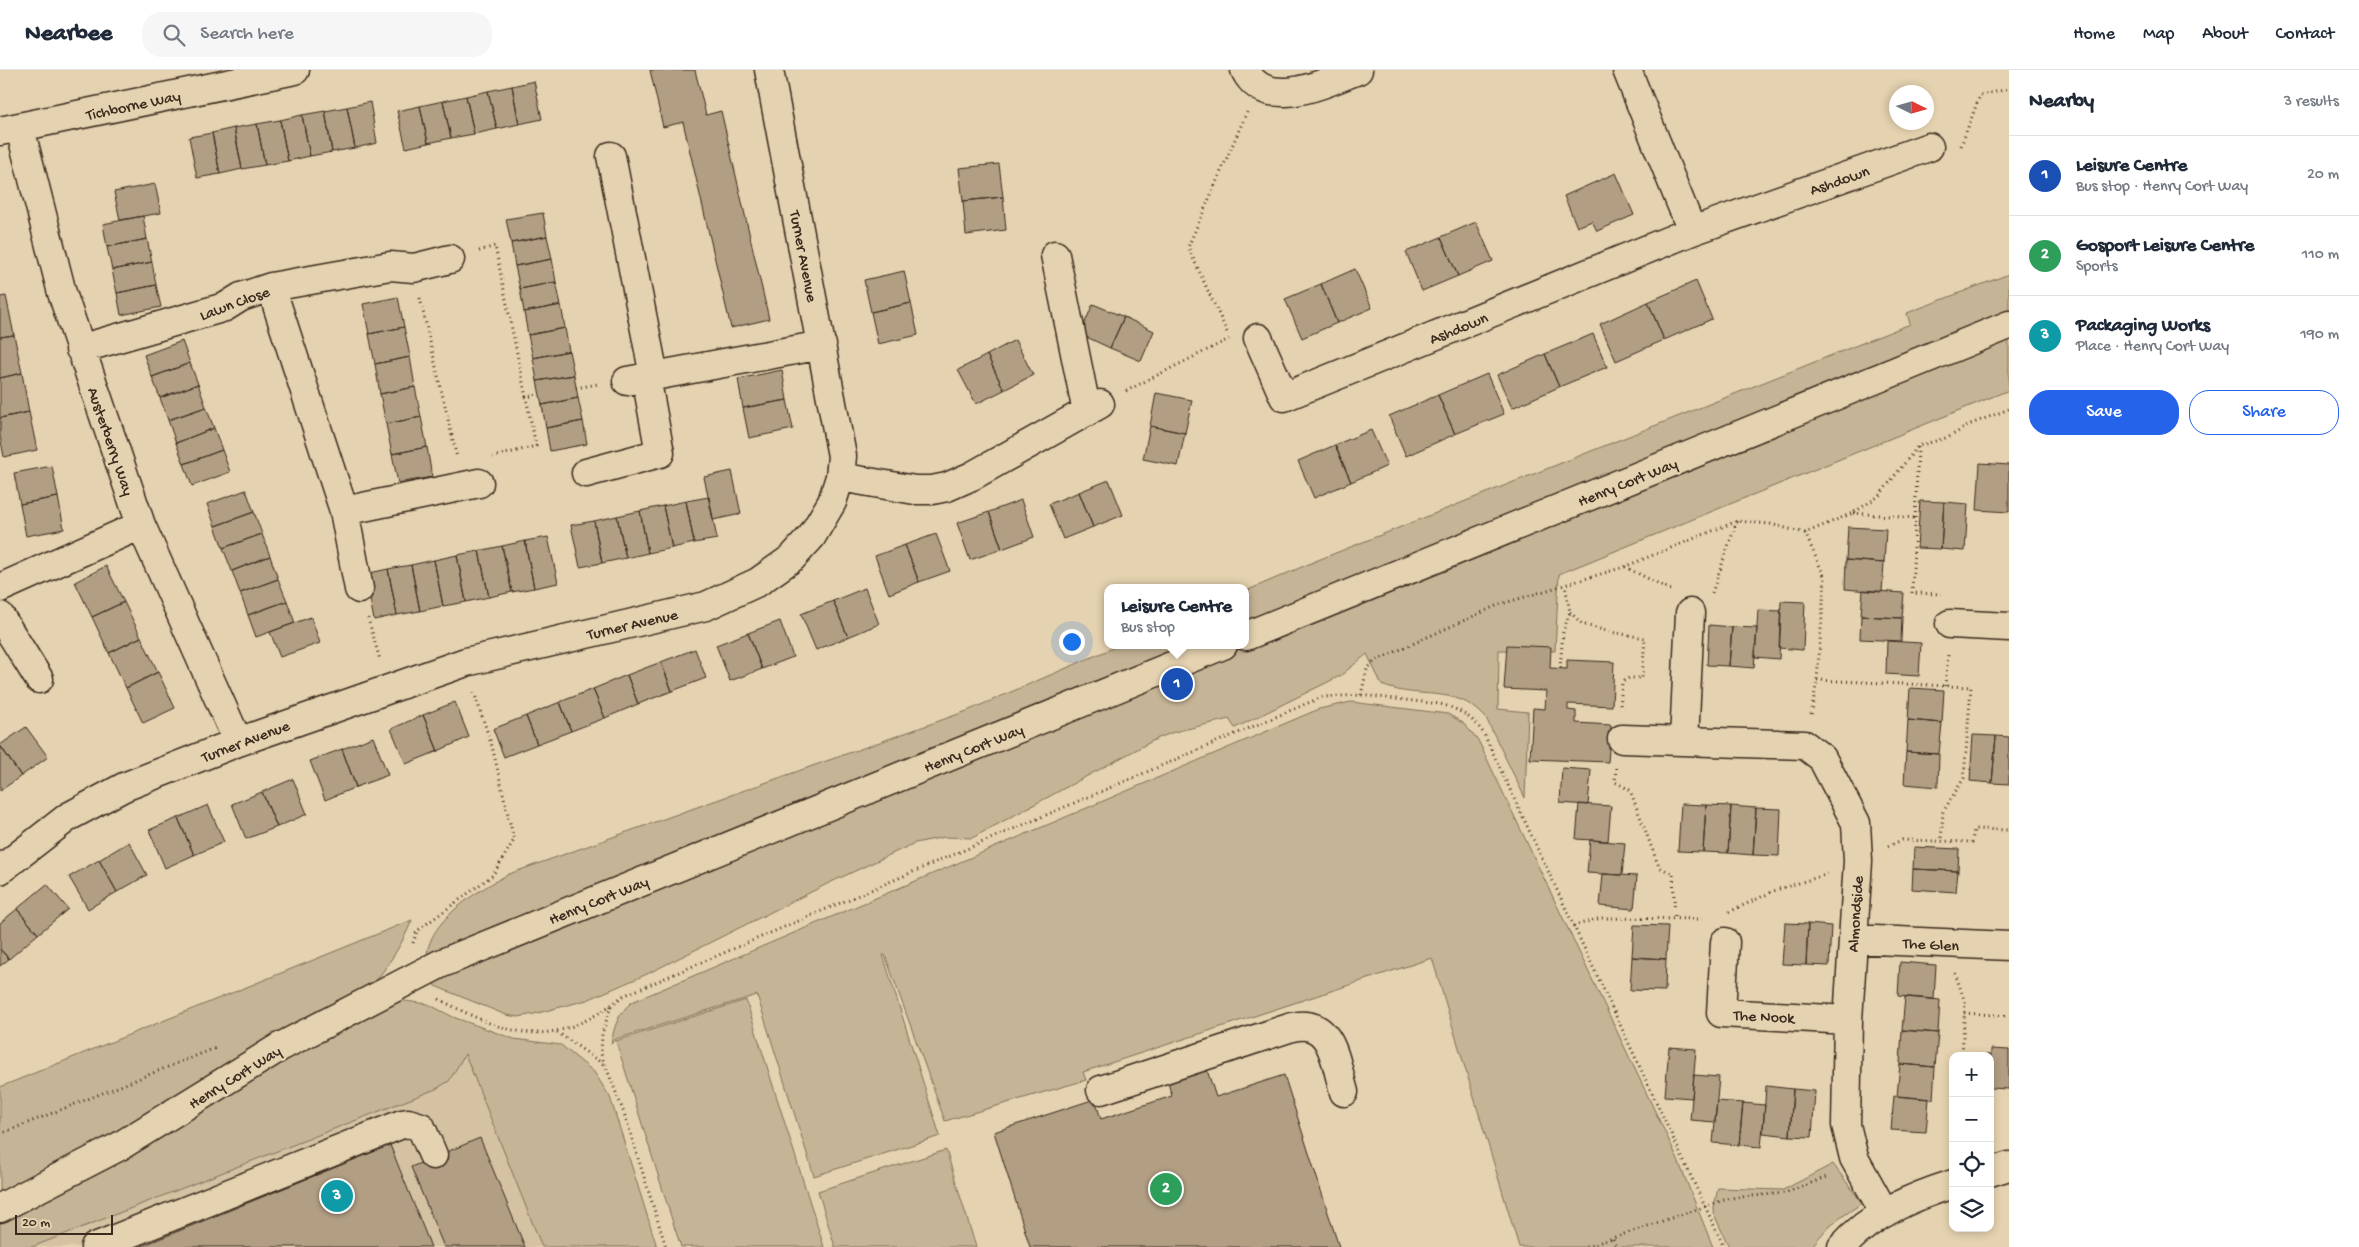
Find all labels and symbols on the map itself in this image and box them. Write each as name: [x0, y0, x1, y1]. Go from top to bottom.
north arrow: [1889, 85, 1934, 130]
street label: Tichborne Way: [84, 88, 183, 127]
street label: Ashdown: [1808, 163, 1873, 201]
street label: Turner Avenue: [783, 208, 820, 305]
street label: Lawn Close: [198, 284, 274, 327]
street label: Ashdown: [1427, 310, 1492, 351]
street label: Austerberry Way: [81, 385, 136, 499]
street label: Henry Cort Way: [1576, 456, 1681, 513]
street label: Turner Avenue: [584, 607, 681, 646]
your location: [1059, 629, 1085, 655]
pin: 1: [1161, 665, 1193, 703]
street label: Turner Avenue: [199, 718, 294, 769]
street label: Henry Cort Way: [922, 722, 1027, 779]
street label: Henry Cort Way: [547, 874, 652, 931]
street label: Almondside: [1845, 875, 1870, 953]
street label: The Glen: [1901, 935, 1960, 957]
street label: The Nook: [1732, 1007, 1797, 1030]
street label: Henry Cort Way: [186, 1043, 286, 1115]
pin: 2: [1150, 1170, 1182, 1208]
pin: 3: [321, 1177, 353, 1215]
scale bar: [15, 1212, 112, 1235]

